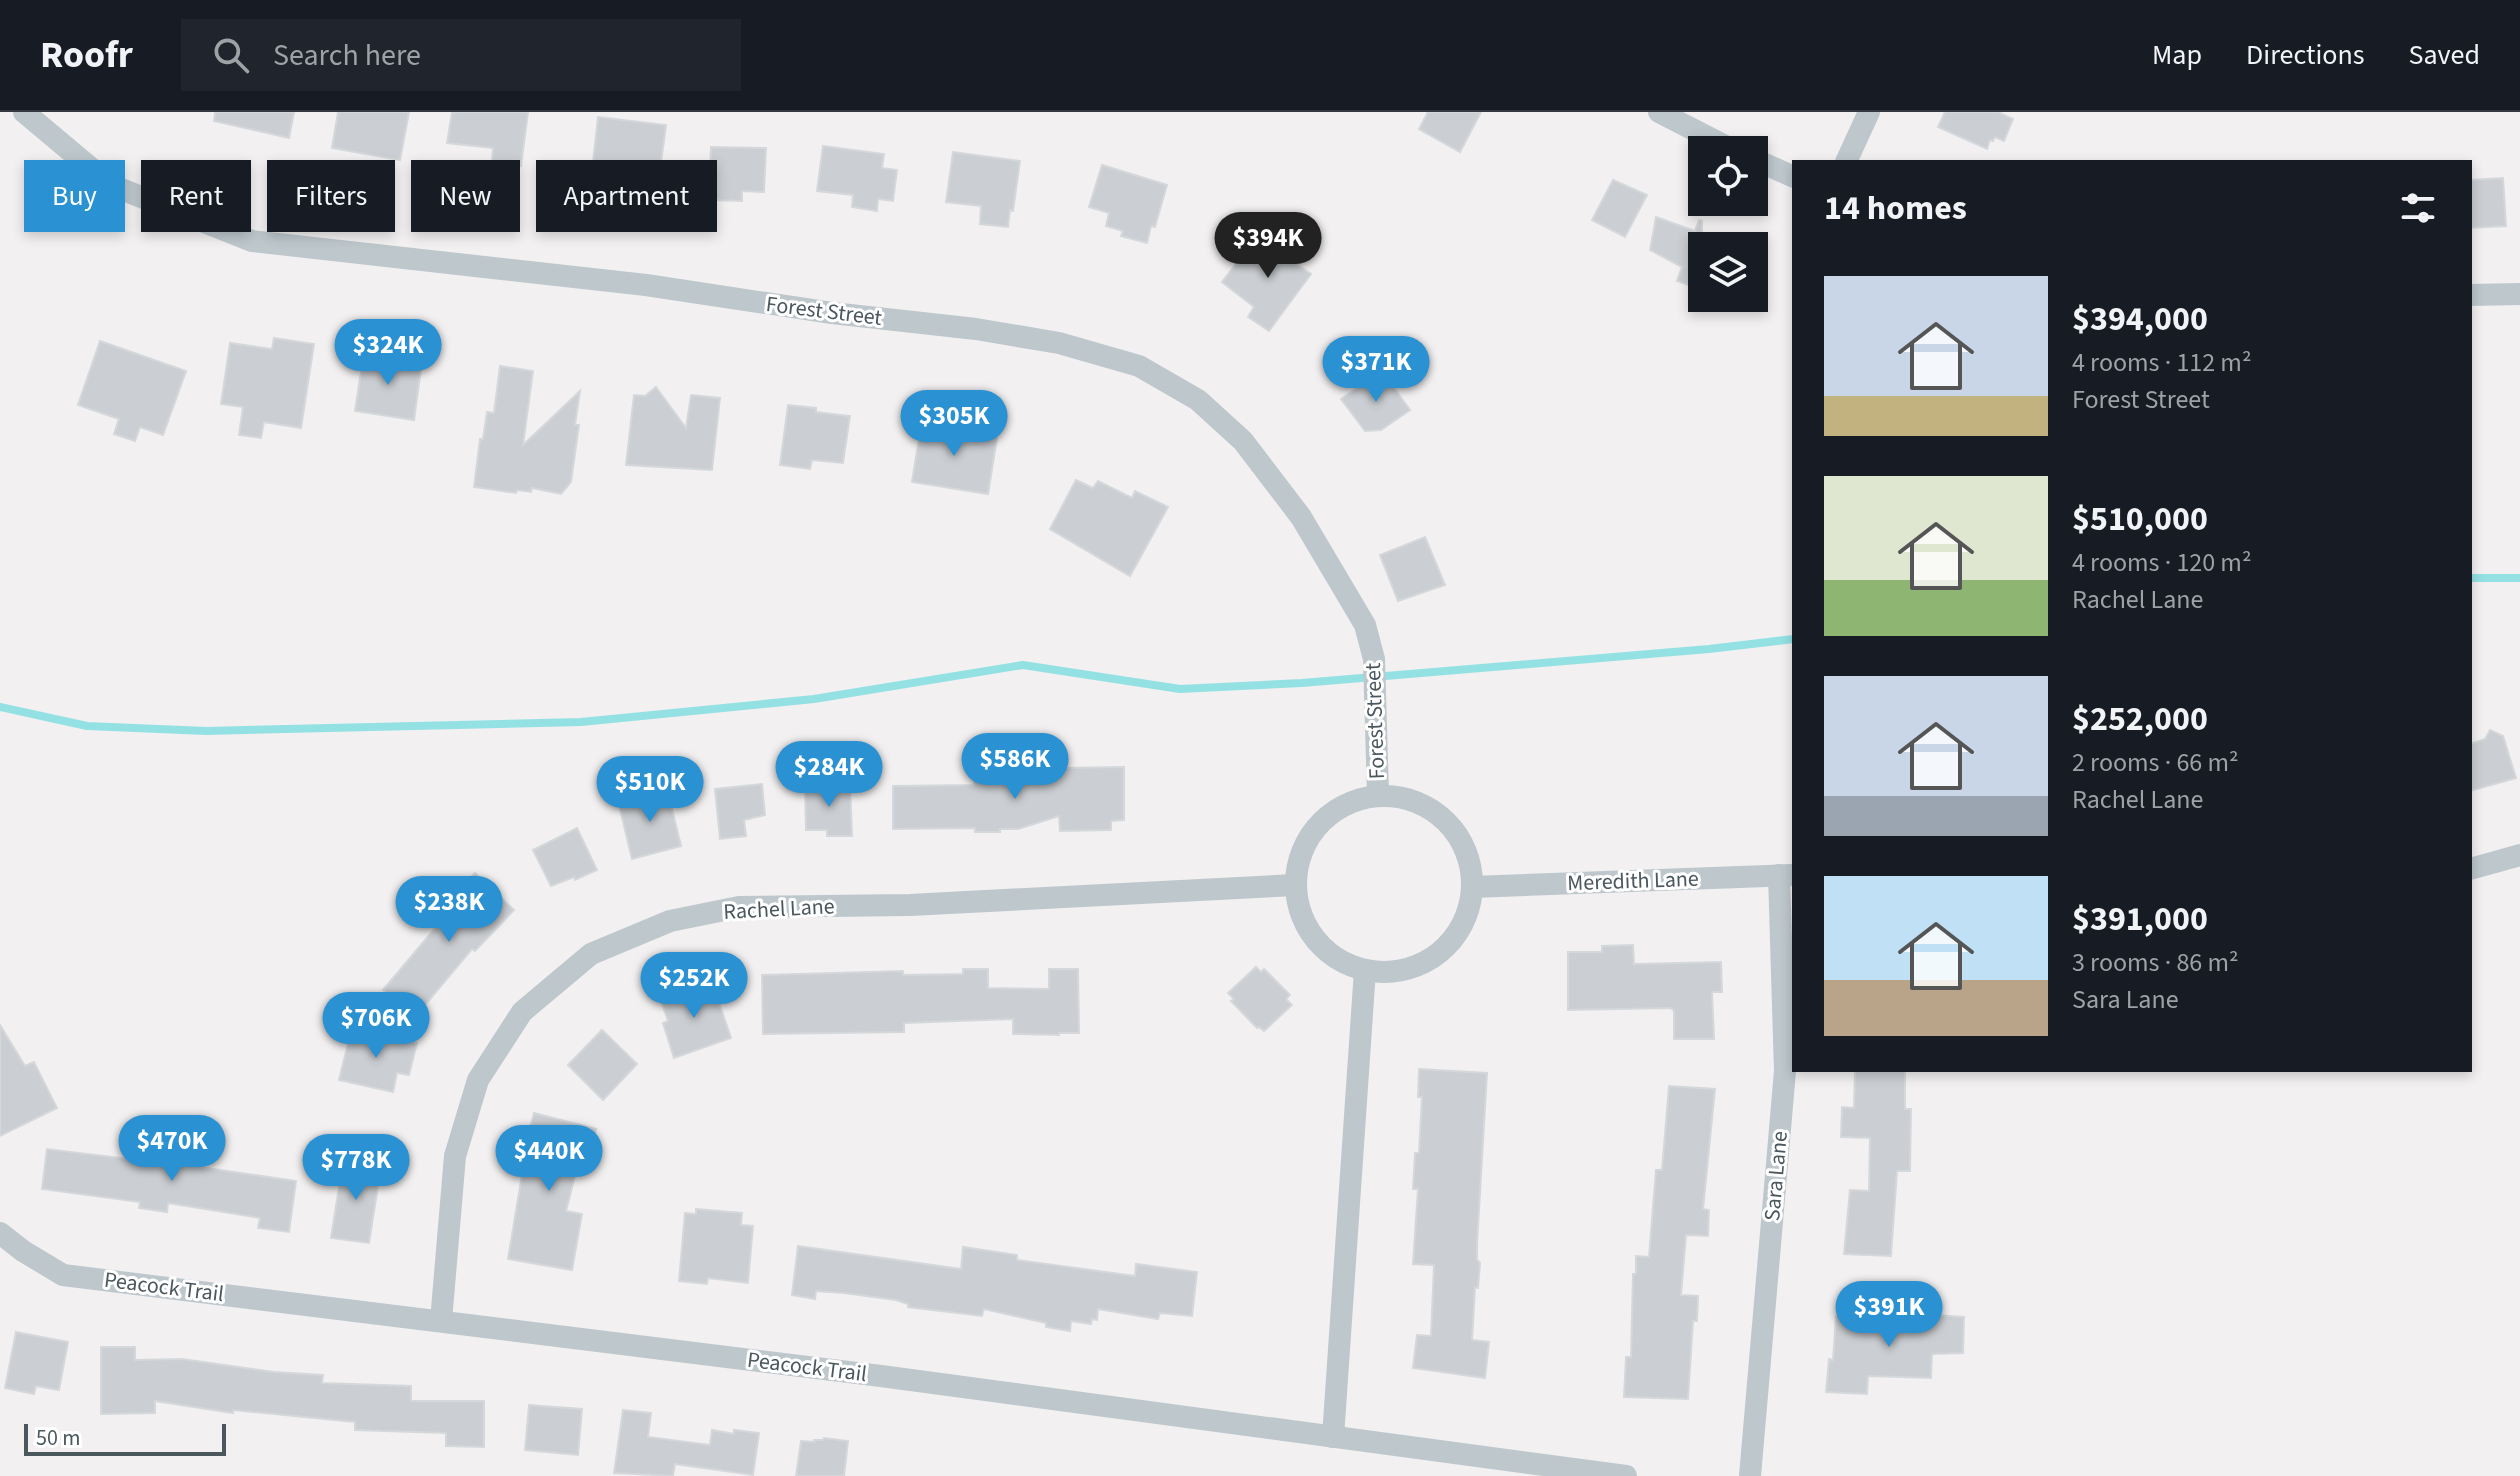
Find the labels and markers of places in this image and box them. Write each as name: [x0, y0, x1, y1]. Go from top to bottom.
pin: $394K: [1212, 212, 1324, 280]
pin: $324K: [332, 319, 444, 387]
pin: $371K: [1320, 336, 1432, 404]
pin: $305K: [898, 390, 1010, 458]
pin: $586K: [959, 733, 1071, 801]
pin: $284K: [773, 741, 885, 809]
pin: $510K: [594, 756, 706, 824]
pin: $238K: [393, 876, 505, 944]
pin: $252K: [638, 952, 750, 1020]
pin: $706K: [320, 992, 432, 1060]
pin: $470K: [116, 1115, 228, 1183]
pin: $440K: [493, 1125, 605, 1193]
pin: $778K: [300, 1134, 412, 1202]
pin: $391K: [1833, 1281, 1945, 1349]

